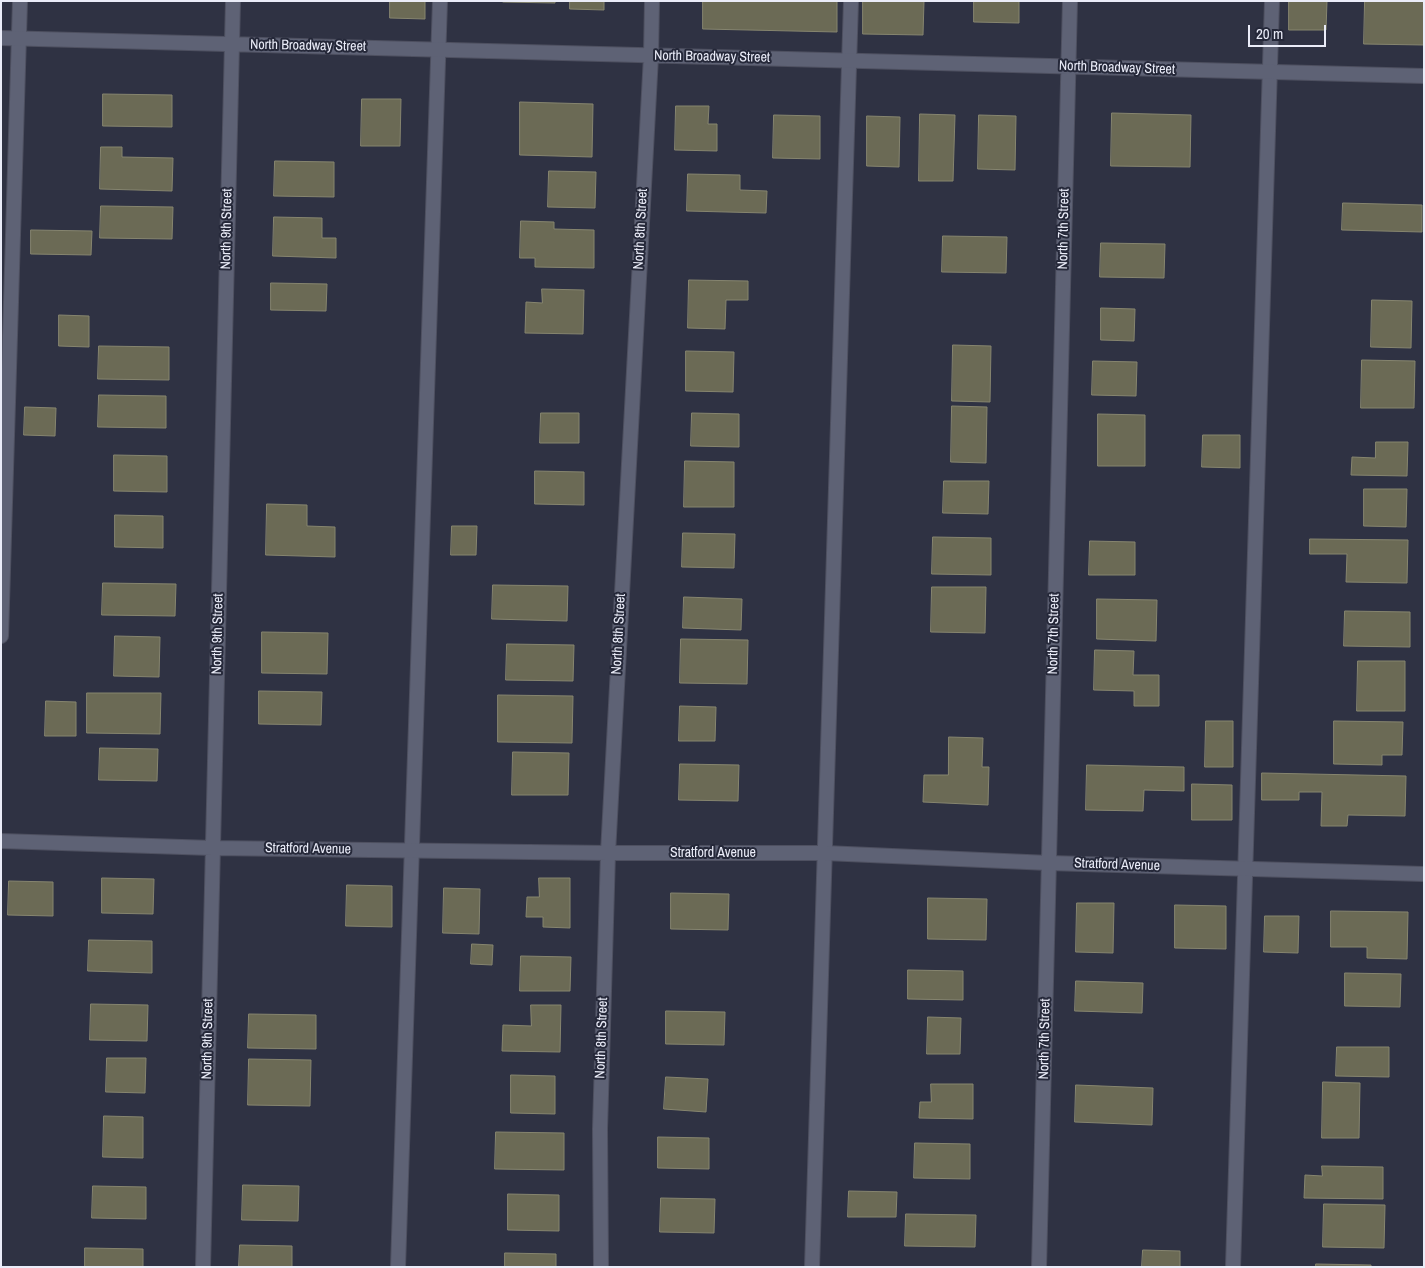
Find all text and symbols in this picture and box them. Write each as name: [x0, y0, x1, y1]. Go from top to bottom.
scale bar: [1250, 15, 1328, 47]
text: 20 m: [1256, 23, 1283, 44]
street label: North Broadway Street: [250, 37, 366, 55]
street label: North Broadway Street: [654, 48, 770, 66]
street label: North Broadway Street: [1059, 58, 1175, 78]
street label: North 9th Street: [218, 188, 236, 270]
street label: North 8th Street: [630, 188, 652, 270]
street label: North 7th Street: [1055, 188, 1073, 270]
street label: North 9th Street: [209, 593, 227, 675]
street label: North 8th Street: [608, 593, 630, 675]
street label: North 7th Street: [1045, 593, 1063, 675]
street label: Stratford Avenue: [265, 840, 351, 858]
street label: Stratford Avenue: [670, 845, 756, 861]
street label: Stratford Avenue: [1074, 855, 1160, 875]
street label: North 8th Street: [592, 997, 612, 1079]
street label: North 9th Street: [199, 998, 217, 1080]
street label: North 7th Street: [1036, 998, 1054, 1080]

